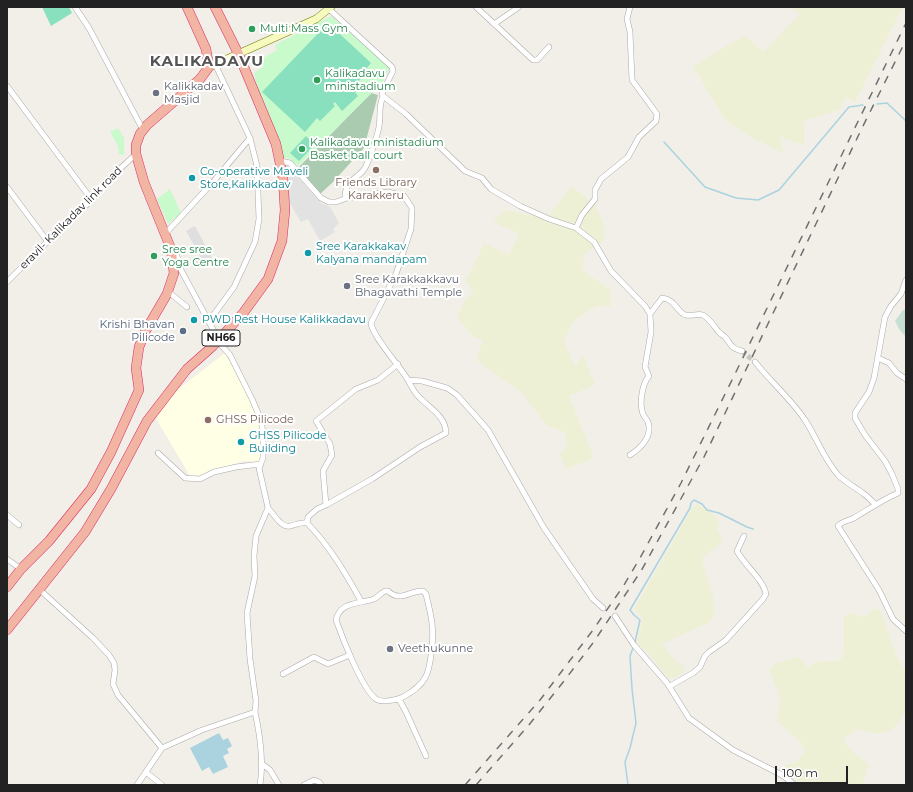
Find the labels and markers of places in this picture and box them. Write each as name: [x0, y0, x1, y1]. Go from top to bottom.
place label: Multi Mass Gym: [260, 22, 348, 36]
marker: Multi Mass Gym: [247, 24, 257, 34]
place label: Kalikadavu ministadium: [325, 67, 396, 93]
marker: Kalikadavu ministadium: [312, 75, 322, 85]
place label: Kalikkadav Masjid: [164, 80, 223, 106]
marker: Kalikkadav Masjid: [151, 88, 161, 98]
place label: Kalikadavu ministadium Basket ball court: [310, 136, 444, 162]
marker: Kalikadavu ministadium Basket ball court: [297, 144, 307, 154]
place label: Co-operative Maveli Store,Kalikkadav: [200, 165, 308, 191]
marker: Friends Library Karakkeru: [371, 165, 381, 175]
marker: Co-operative Maveli Store,Kalikkadav: [187, 173, 197, 183]
place label: Friends Library Karakkeru: [335, 176, 417, 202]
place label: Sree Karakkakav Kalyana mandapam: [316, 240, 427, 266]
place label: Sree sree Yoga Centre: [162, 243, 229, 269]
marker: Sree Karakkakav Kalyana mandapam: [303, 248, 313, 258]
marker: Sree sree Yoga Centre: [149, 251, 159, 261]
place label: Sree Karakkakkavu Bhagavathi Temple: [355, 273, 462, 299]
marker: Sree Karakkakkavu Bhagavathi Temple: [342, 281, 352, 291]
place label: PWD Rest House Kalikkadavu: [202, 313, 366, 327]
marker: PWD Rest House Kalikkadavu: [189, 315, 199, 325]
place label: Krishi Bhavan Pilicode: [100, 318, 175, 344]
marker: Krishi Bhavan Pilicode: [178, 326, 188, 336]
place label: GHSS Pilicode: [216, 413, 294, 427]
marker: GHSS Pilicode: [203, 415, 213, 425]
place label: GHSS Pilicode Building: [249, 429, 327, 455]
marker: GHSS Pilicode Building: [236, 437, 246, 447]
place label: Veethukunne: [398, 642, 473, 656]
marker: Veethukunne: [385, 644, 395, 654]

